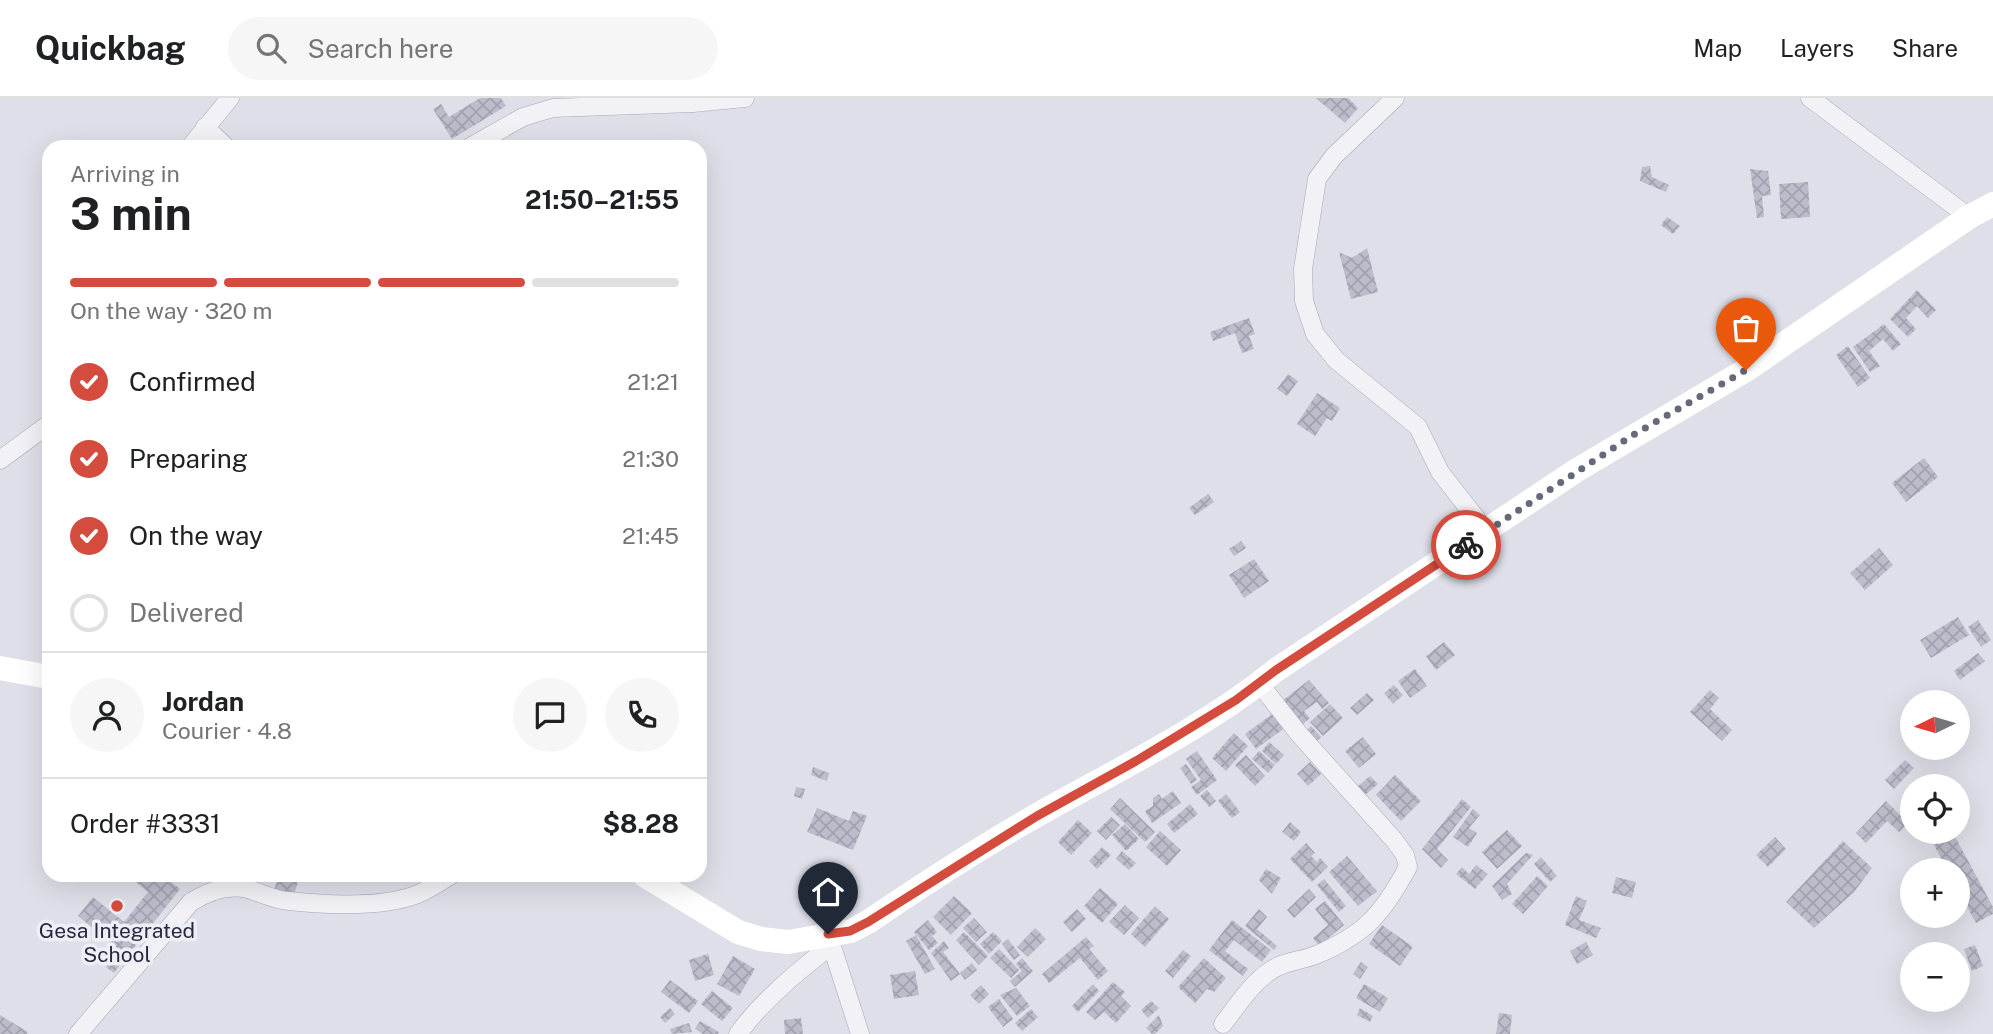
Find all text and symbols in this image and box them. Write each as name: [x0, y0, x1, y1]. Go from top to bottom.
search box: [228, 17, 718, 80]
text: Quickbag: [35, 29, 186, 67]
icon: search: [252, 29, 290, 67]
text: Search here: [308, 33, 454, 64]
text: Map: [1693, 34, 1742, 62]
text: Layers: [1780, 34, 1854, 62]
text: Share: [1892, 34, 1958, 62]
text: Arriving in: [70, 160, 180, 187]
text: 21:50–21:55: [525, 184, 679, 215]
text: 3 min: [70, 186, 192, 240]
text: On the way · 320 m: [70, 297, 272, 324]
pin: [1716, 298, 1776, 370]
icon: bag: [1727, 309, 1765, 347]
icon: check: [70, 363, 108, 401]
text: Confirmed: [129, 366, 256, 397]
text: 21:21: [627, 368, 679, 395]
icon: check: [70, 440, 108, 478]
text: Preparing: [129, 443, 248, 474]
text: 21:30: [622, 445, 679, 472]
courier: [1431, 510, 1501, 580]
icon: check: [70, 517, 108, 555]
text: On the way: [129, 520, 263, 551]
text: 21:45: [622, 522, 679, 549]
icon: bike: [1447, 526, 1485, 564]
text: Delivered: [129, 597, 244, 628]
button: person: [70, 678, 144, 752]
button: chat: [513, 678, 587, 752]
button: phone: [605, 678, 679, 752]
text: Jordan: [162, 686, 244, 717]
north arrow: [1900, 690, 1970, 760]
map controls: [1900, 690, 1970, 1012]
text: Courier · 4.8: [162, 717, 292, 744]
button: locate: [1900, 774, 1970, 844]
text: Order #3331: [70, 808, 221, 839]
text: $8.28: [602, 808, 679, 839]
button: +: [1900, 858, 1970, 928]
pin: [798, 862, 858, 934]
icon: home: [809, 873, 847, 911]
marker: Gesa Integrated School: [109, 898, 125, 914]
place label: Gesa Integrated School: [39, 918, 195, 967]
button: −: [1900, 942, 1970, 1012]

